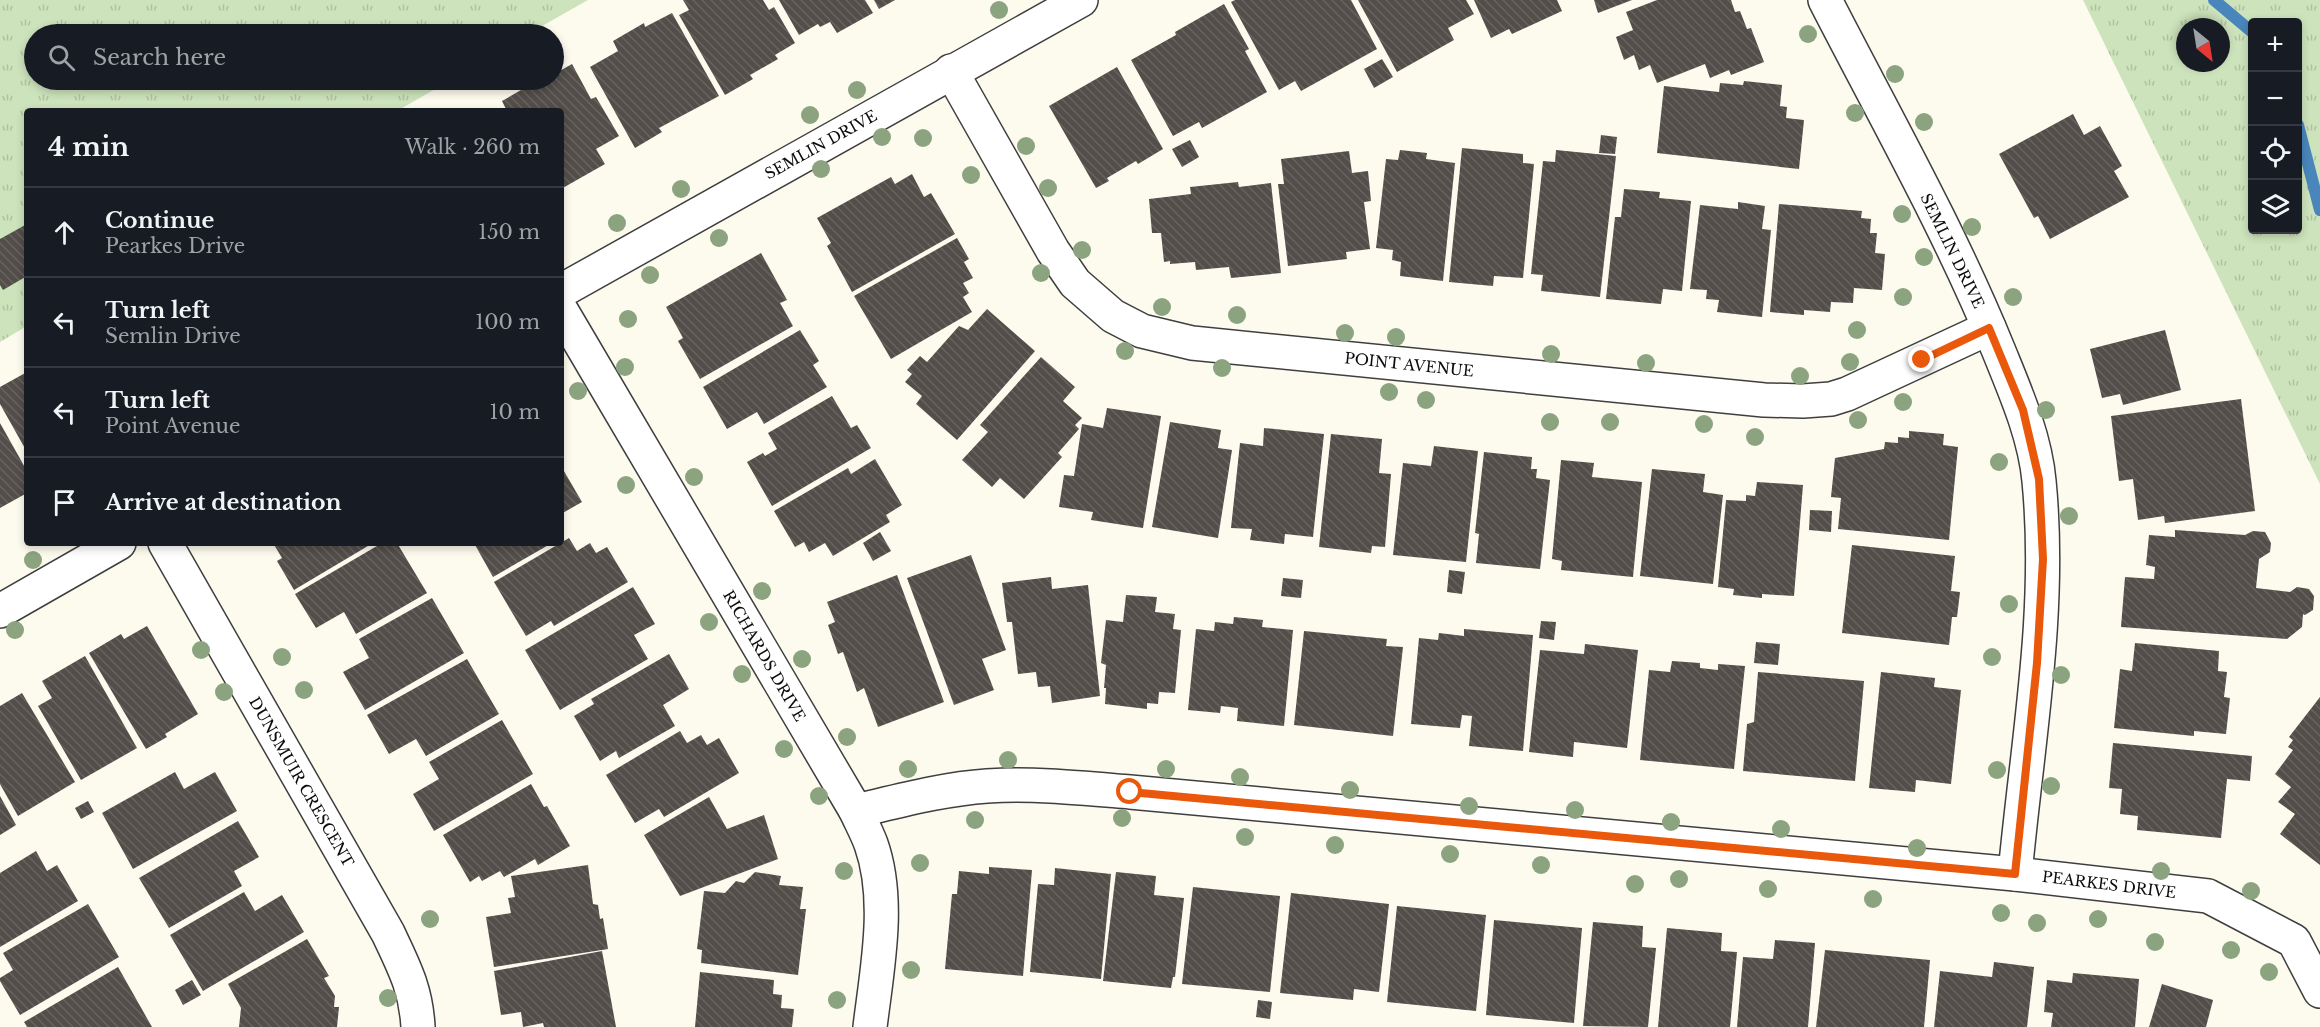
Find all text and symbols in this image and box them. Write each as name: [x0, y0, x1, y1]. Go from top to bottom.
north arrow: [2176, 18, 2230, 72]
map controls: [2248, 18, 2302, 234]
button: +: [2248, 18, 2302, 72]
search box: [24, 24, 564, 90]
icon: search: [45, 41, 78, 74]
text: Search here: [93, 44, 226, 71]
button: −: [2248, 72, 2302, 126]
street label: SEMLIN DRIVE: [761, 106, 880, 183]
button: locate: [2248, 126, 2302, 180]
text: 4 min: [48, 131, 129, 163]
text: Walk · 260 m: [405, 135, 540, 159]
button: layers: [2248, 180, 2302, 234]
street label: SEMLIN DRIVE: [1916, 190, 1989, 311]
text: Continue: [105, 207, 214, 234]
icon: ahead: [48, 216, 81, 249]
text: 150 m: [478, 220, 540, 244]
text: Pearkes Drive: [105, 234, 245, 258]
text: Turn left: [105, 297, 210, 324]
icon: left: [48, 306, 81, 339]
text: 100 m: [475, 310, 540, 334]
text: Semlin Drive: [105, 324, 241, 348]
route end: [1908, 346, 1934, 372]
street label: POINT AVENUE: [1344, 348, 1475, 381]
text: Turn left: [105, 387, 210, 414]
icon: left: [48, 396, 81, 429]
text: 10 m: [490, 400, 540, 424]
text: Point Avenue: [105, 414, 240, 438]
icon: arrive: [48, 486, 81, 519]
text: Arrive at destination: [105, 489, 342, 516]
street label: RICHARDS DRIVE: [719, 587, 810, 725]
street label: DUNSMUIR CRESCENT: [245, 693, 358, 870]
route start: [1116, 778, 1142, 804]
street label: PEARKES DRIVE: [2041, 867, 2177, 902]

